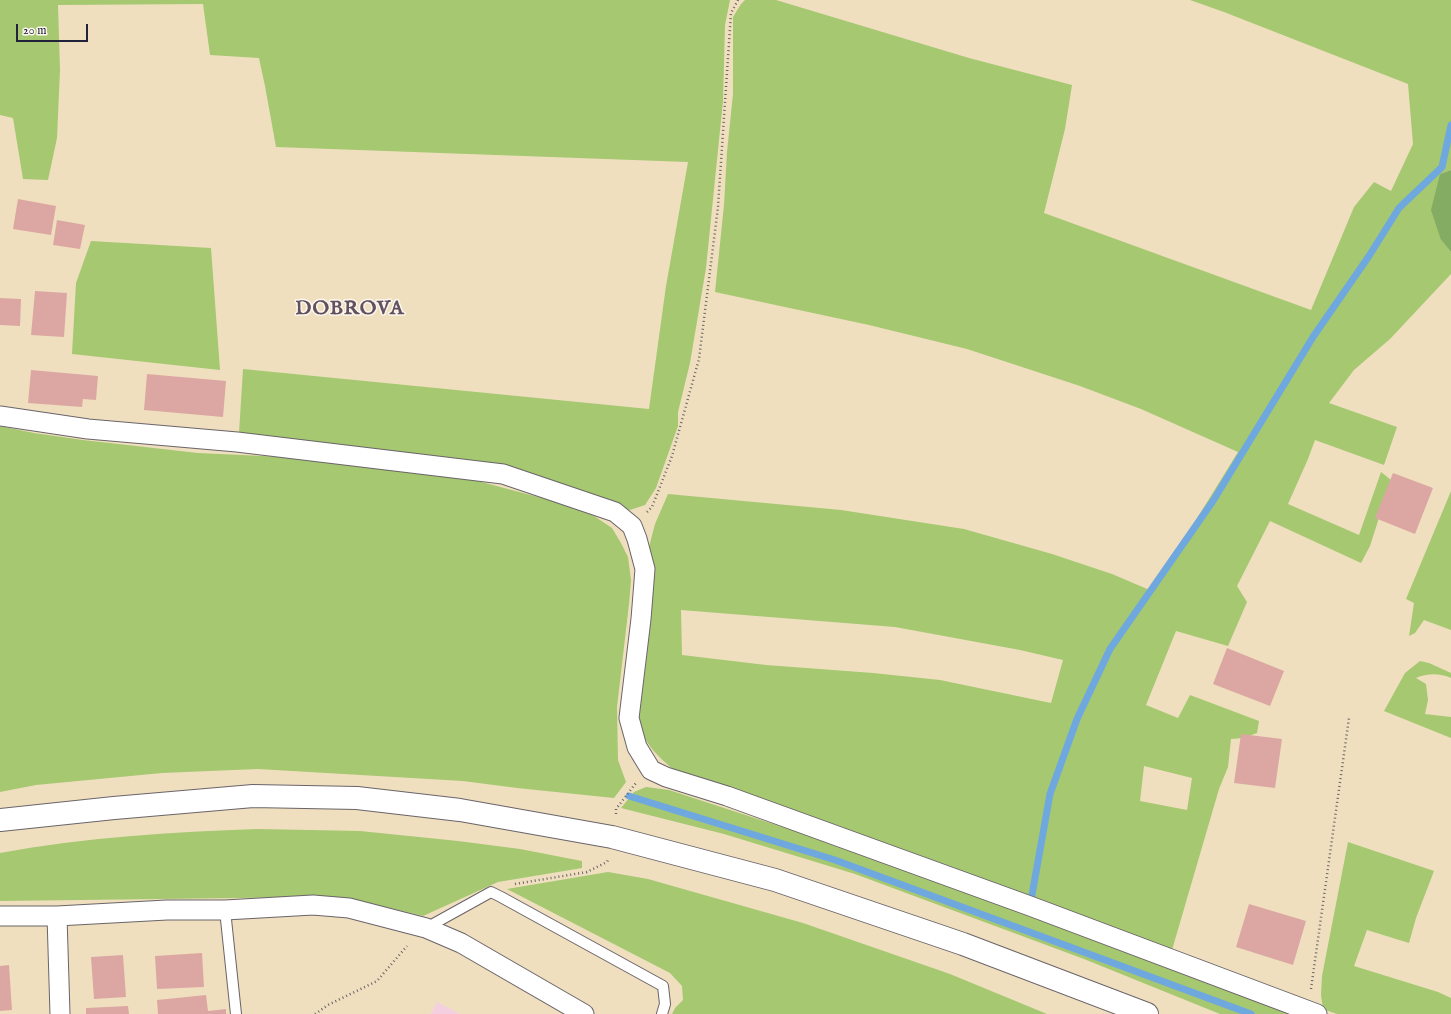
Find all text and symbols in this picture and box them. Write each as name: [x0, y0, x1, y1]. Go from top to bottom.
scale bar: [18, 16, 90, 42]
text: 20 m: [23, 23, 46, 38]
district label: DOBROVA: [295, 298, 405, 322]

